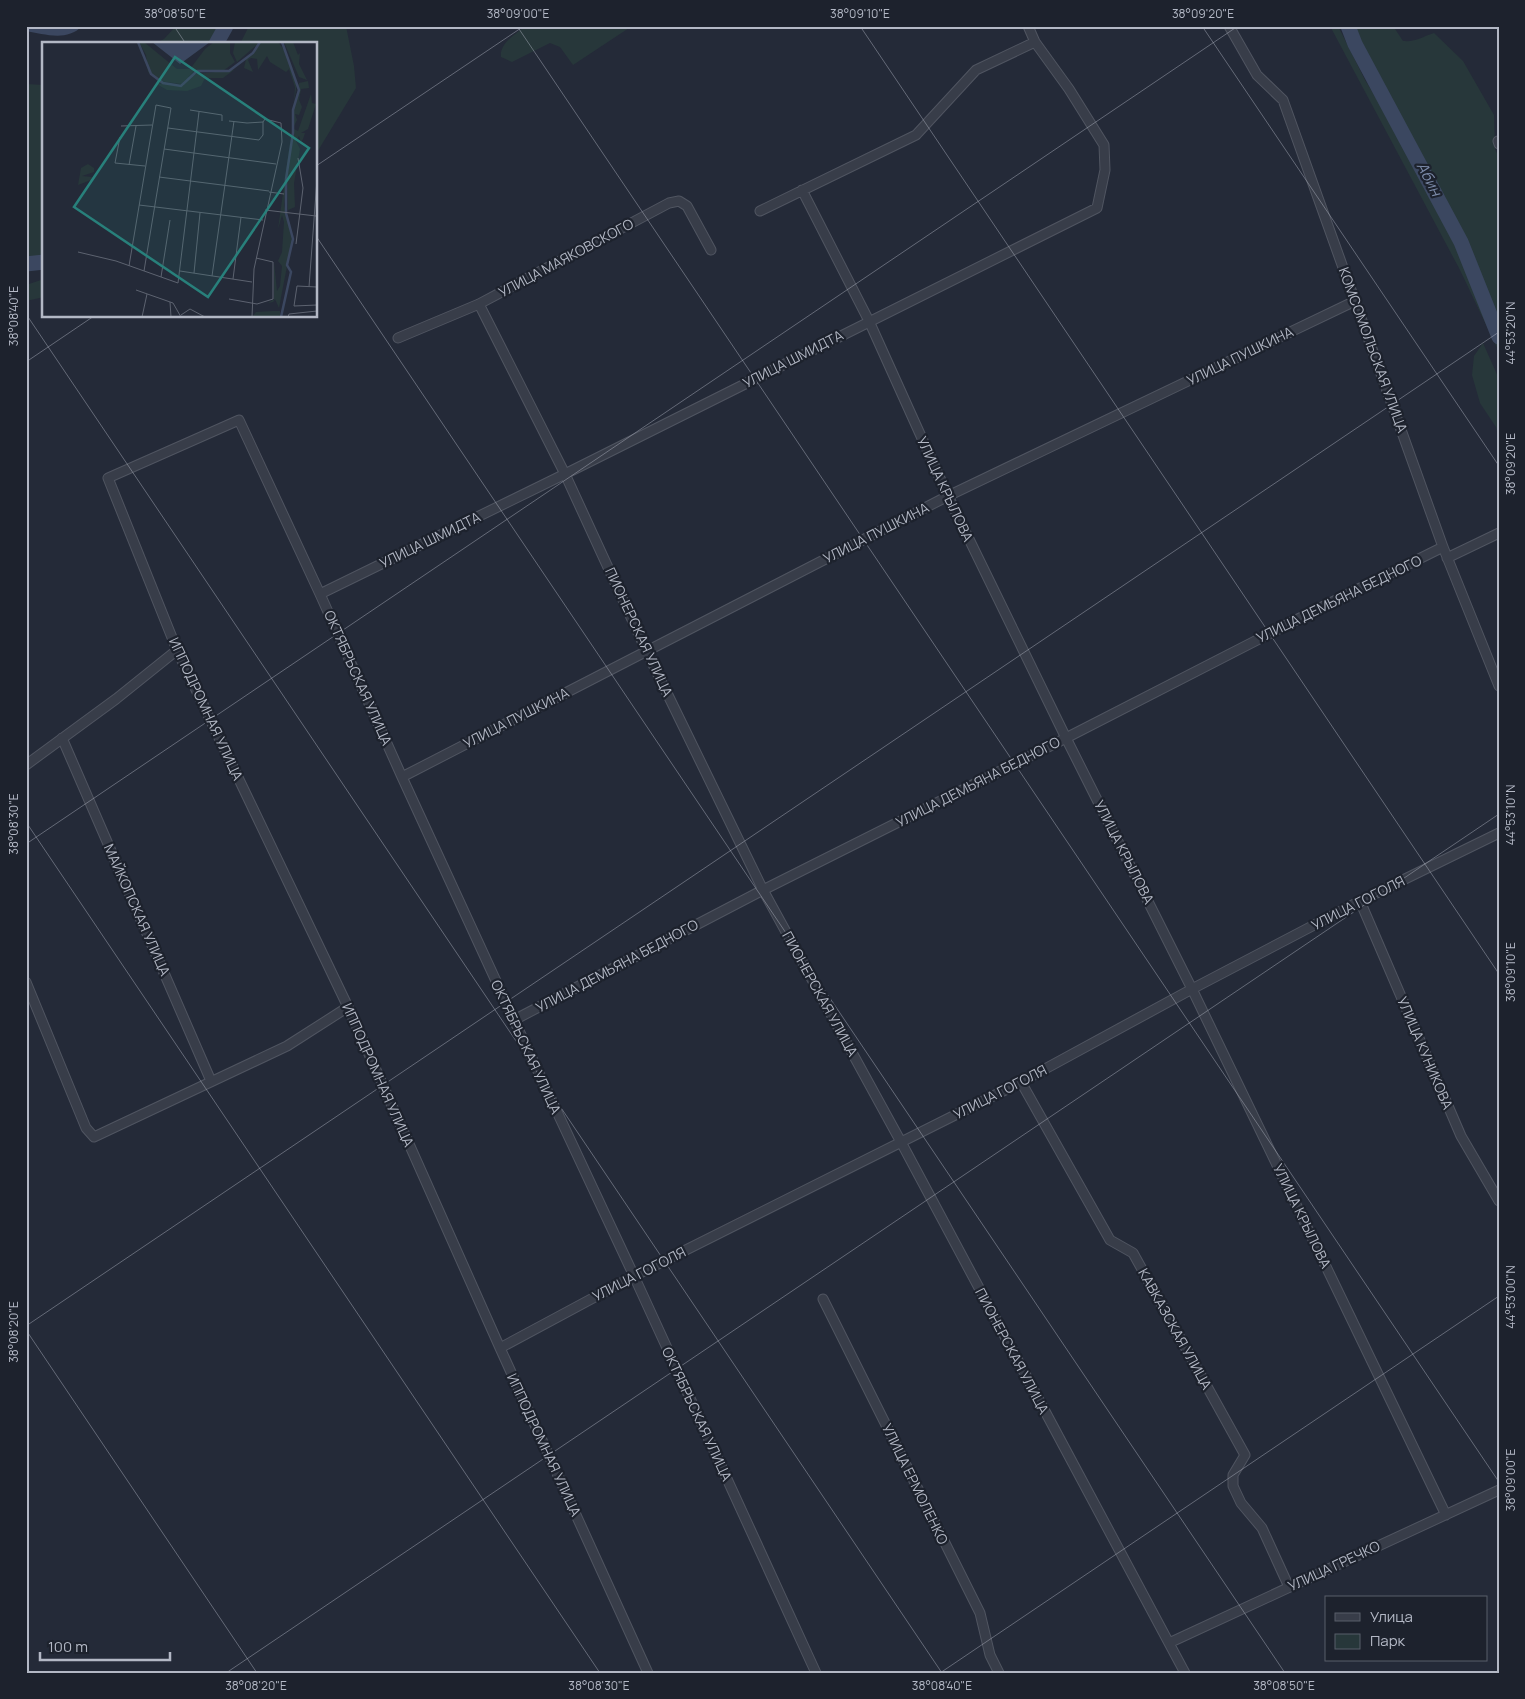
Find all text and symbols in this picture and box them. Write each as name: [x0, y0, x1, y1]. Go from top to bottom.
text: 38°08'50"E: [144, 5, 206, 22]
text: 38°09'00"E: [487, 5, 549, 22]
text: 38°09'10"E: [830, 5, 890, 22]
text: 38°09'20"E: [1172, 5, 1234, 22]
inset map: [42, 42, 318, 318]
water label: Абин: [1412, 158, 1448, 200]
street label: УЛИЦА МАЯКОВСКОГО: [495, 214, 637, 301]
street label: КОМСОМОЛЬСКАЯ УЛИЦА: [1335, 264, 1412, 435]
text: 38°08'40"E: [5, 286, 22, 346]
text: 44°53'20"N: [1502, 302, 1519, 364]
street label: УЛИЦА ПУШКИНА: [1183, 321, 1296, 390]
street label: УЛИЦА ШМИДТА: [739, 325, 846, 392]
street label: УЛИЦА КРЫЛОВА: [913, 433, 978, 545]
text: 38°09'20"E: [1502, 433, 1519, 495]
street label: УЛИЦА ПУШКИНА: [820, 498, 932, 567]
street label: УЛИЦА ШМИДТА: [376, 507, 484, 572]
street label: УЛИЦА ДЕМЬЯНА БЕДНОГО: [1253, 550, 1425, 647]
street label: ПИОНЕРСКАЯ УЛИЦА: [601, 564, 678, 699]
street label: ОКТЯБРЬСКАЯ УЛИЦА: [320, 607, 397, 748]
street label: ИППОДРОМНАЯ УЛИЦА: [165, 634, 248, 783]
street label: УЛИЦА ПУШКИНА: [460, 683, 572, 752]
street label: УЛИЦА ДЕМЬЯНА БЕДНОГО: [893, 732, 1063, 831]
text: 44°53'10"N: [1502, 785, 1519, 845]
text: 38°08'30"E: [5, 793, 22, 855]
street label: УЛИЦА КРЫЛОВА: [1090, 797, 1159, 907]
street label: МАЙКОПСКАЯ УЛИЦА: [100, 841, 175, 979]
street label: УЛИЦА ГОГОЛЯ: [1308, 871, 1408, 934]
street label: УЛИЦА ДЕМЬЯНА БЕДНОГО: [532, 915, 701, 1017]
street label: ПИОНЕРСКАЯ УЛИЦА: [778, 928, 863, 1060]
text: 38°09'10"E: [1502, 942, 1519, 1002]
street label: ОКТЯБРЬСКАЯ УЛИЦА: [487, 977, 566, 1117]
street label: УЛИЦА КУНИКОВА: [1393, 994, 1458, 1112]
street label: ИППОДРОМНАЯ УЛИЦА: [338, 1000, 419, 1150]
street label: УЛИЦА ГОГОЛЯ: [950, 1060, 1050, 1123]
street label: УЛИЦА КРЫЛОВА: [1269, 1160, 1336, 1271]
street label: УЛИЦА ГОГОЛЯ: [589, 1242, 689, 1305]
street label: КАВКАЗСКАЯ УЛИЦА: [1134, 1265, 1217, 1393]
text: 44°53'00"N: [1502, 1265, 1519, 1329]
street label: ПИОНЕРСКАЯ УЛИЦА: [971, 1284, 1054, 1417]
text: 38°08'20"E: [5, 1301, 22, 1363]
street label: ОКТЯБРЬСКАЯ УЛИЦА: [658, 1344, 737, 1484]
street label: ИППОДРОМНАЯ УЛИЦА: [503, 1370, 586, 1519]
street label: УЛИЦА ЕРМОЛЕНКО: [878, 1420, 953, 1547]
text: 38°09'00"E: [1502, 1449, 1519, 1511]
street label: УЛИЦА ГРЕЧКО: [1285, 1536, 1383, 1595]
legend: [1325, 1596, 1488, 1662]
text: Улица: [1370, 1606, 1413, 1627]
scale bar: [40, 1629, 170, 1661]
text: Парк: [1370, 1630, 1406, 1651]
text: 100 m: [48, 1636, 88, 1657]
text: 38°08'20"E: [225, 1677, 287, 1694]
text: 38°08'30"E: [568, 1677, 630, 1694]
text: 38°08'40"E: [912, 1677, 972, 1694]
text: 38°08'50"E: [1253, 1677, 1315, 1694]

